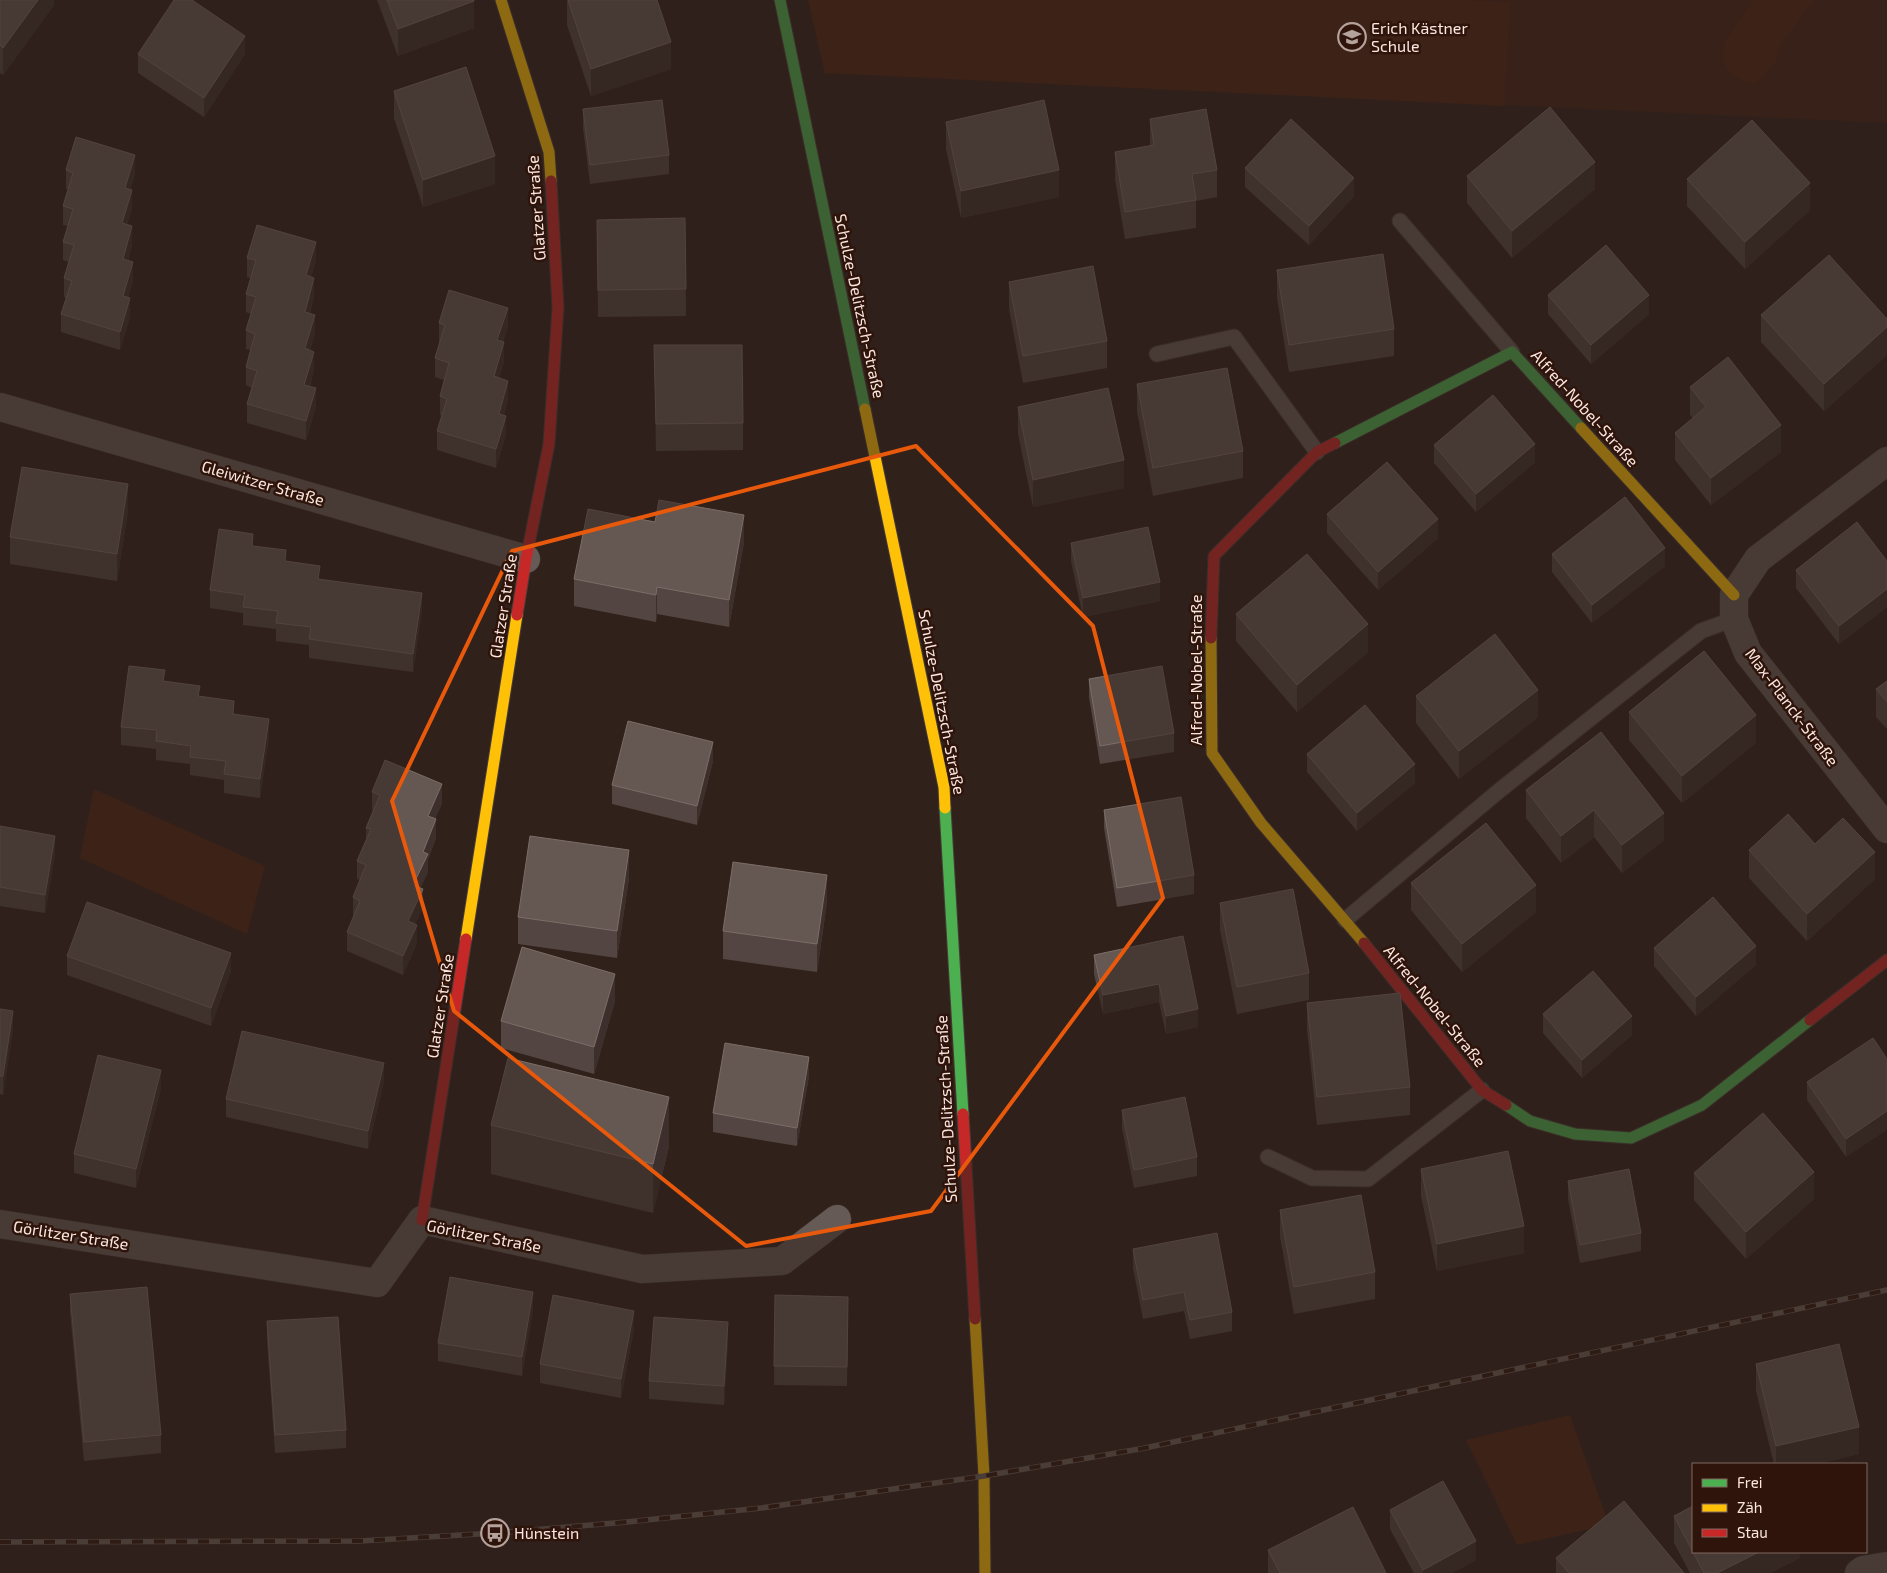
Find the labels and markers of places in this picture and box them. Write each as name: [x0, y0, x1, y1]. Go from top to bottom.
place label: Erich Kästner Schule: [1371, 18, 1468, 55]
school or university icon: Erich Kästner Schule: [1337, 22, 1367, 52]
bus stop icon: Hünstein: [480, 1518, 510, 1548]
place label: Hünstein: [514, 1523, 579, 1542]

